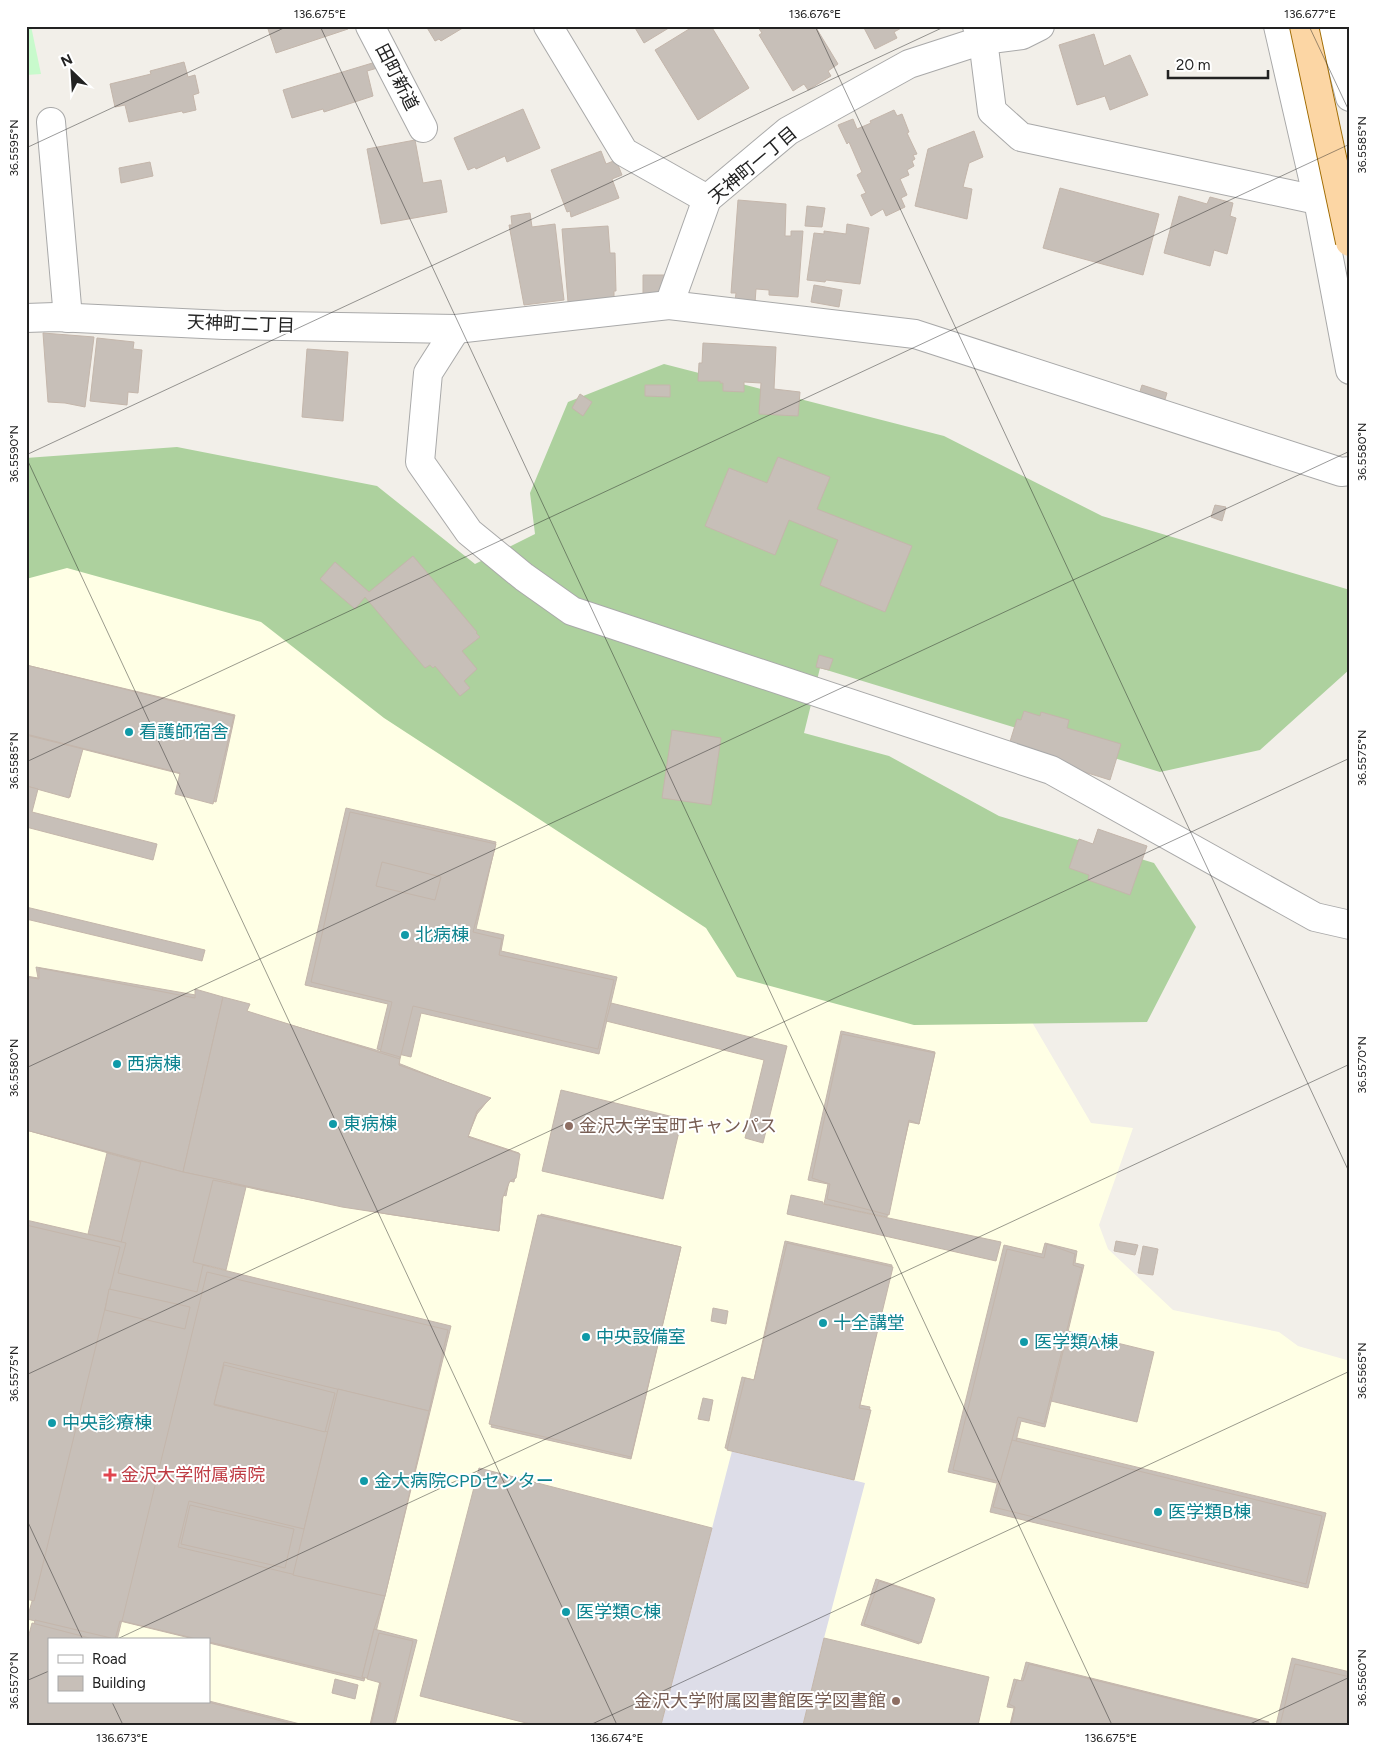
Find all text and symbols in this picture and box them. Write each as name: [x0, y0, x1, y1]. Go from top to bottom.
text: 136.675°E: [294, 7, 346, 21]
text: 136.676°E: [789, 7, 841, 21]
text: 136.677°E: [1284, 7, 1336, 21]
street label: 田町新道: [371, 40, 423, 114]
north arrow: [48, 48, 98, 98]
scale bar: [1168, 48, 1268, 80]
text: N: [58, 51, 75, 71]
text: 20 m: [1176, 56, 1210, 74]
text: 36.5585°N: [1355, 116, 1369, 174]
text: 36.5595°N: [7, 119, 21, 177]
street label: 天神町一丁目: [705, 122, 801, 208]
street label: 天神町二丁目: [187, 311, 295, 337]
text: 36.5580°N: [1355, 423, 1369, 481]
text: 36.5590°N: [7, 425, 21, 483]
place label: 看護師宿舎: [139, 721, 229, 743]
marker: 看護師宿舎: [123, 726, 135, 738]
text: 36.5575°N: [1355, 730, 1369, 786]
text: 36.5585°N: [7, 732, 21, 790]
place label: 北病棟: [415, 924, 469, 946]
marker: 北病棟: [399, 929, 411, 941]
text: 36.5570°N: [1355, 1036, 1369, 1094]
text: 36.5580°N: [7, 1039, 21, 1097]
place label: 西病棟: [127, 1053, 181, 1075]
marker: 西病棟: [111, 1058, 123, 1070]
place label: 東病棟: [343, 1113, 397, 1135]
place label: 金沢大学宝町キャンパス: [579, 1115, 777, 1137]
marker: 東病棟: [327, 1118, 339, 1130]
marker: 金沢大学宝町キャンパス: [563, 1120, 575, 1132]
place label: 十全講堂: [833, 1312, 905, 1334]
marker: 十全講堂: [817, 1317, 829, 1329]
place label: 中央設備室: [596, 1326, 686, 1348]
marker: 中央設備室: [580, 1331, 592, 1343]
place label: 医学類A棟: [1034, 1331, 1118, 1353]
marker: 医学類A棟: [1018, 1336, 1030, 1348]
text: 36.5565°N: [1355, 1342, 1369, 1400]
text: 36.5575°N: [7, 1346, 21, 1402]
place label: 中央診療棟: [62, 1412, 152, 1434]
marker: 中央診療棟: [46, 1417, 58, 1429]
place label: 金沢大学附属病院: [121, 1464, 265, 1486]
marker: 金沢大学附属病院: [103, 1468, 117, 1482]
place label: 金大病院CPDセンター: [374, 1470, 554, 1492]
marker: 金大病院CPDセンター: [358, 1475, 370, 1487]
place label: 医学類B棟: [1168, 1501, 1251, 1523]
marker: 医学類B棟: [1152, 1506, 1164, 1518]
place label: 医学類C棟: [576, 1601, 661, 1623]
marker: 医学類C棟: [560, 1606, 572, 1618]
legend: [48, 1638, 210, 1704]
text: 36.5560°N: [1355, 1649, 1369, 1707]
text: Road: [92, 1650, 127, 1668]
text: 36.5570°N: [7, 1652, 21, 1710]
text: Building: [92, 1674, 146, 1692]
place label: 金沢大学附属図書館医学図書館: [634, 1690, 886, 1712]
marker: 金沢大学附属図書館医学図書館: [890, 1695, 902, 1707]
text: 136.673°E: [96, 1731, 148, 1745]
text: 136.674°E: [591, 1731, 644, 1745]
text: 136.675°E: [1085, 1731, 1137, 1745]

